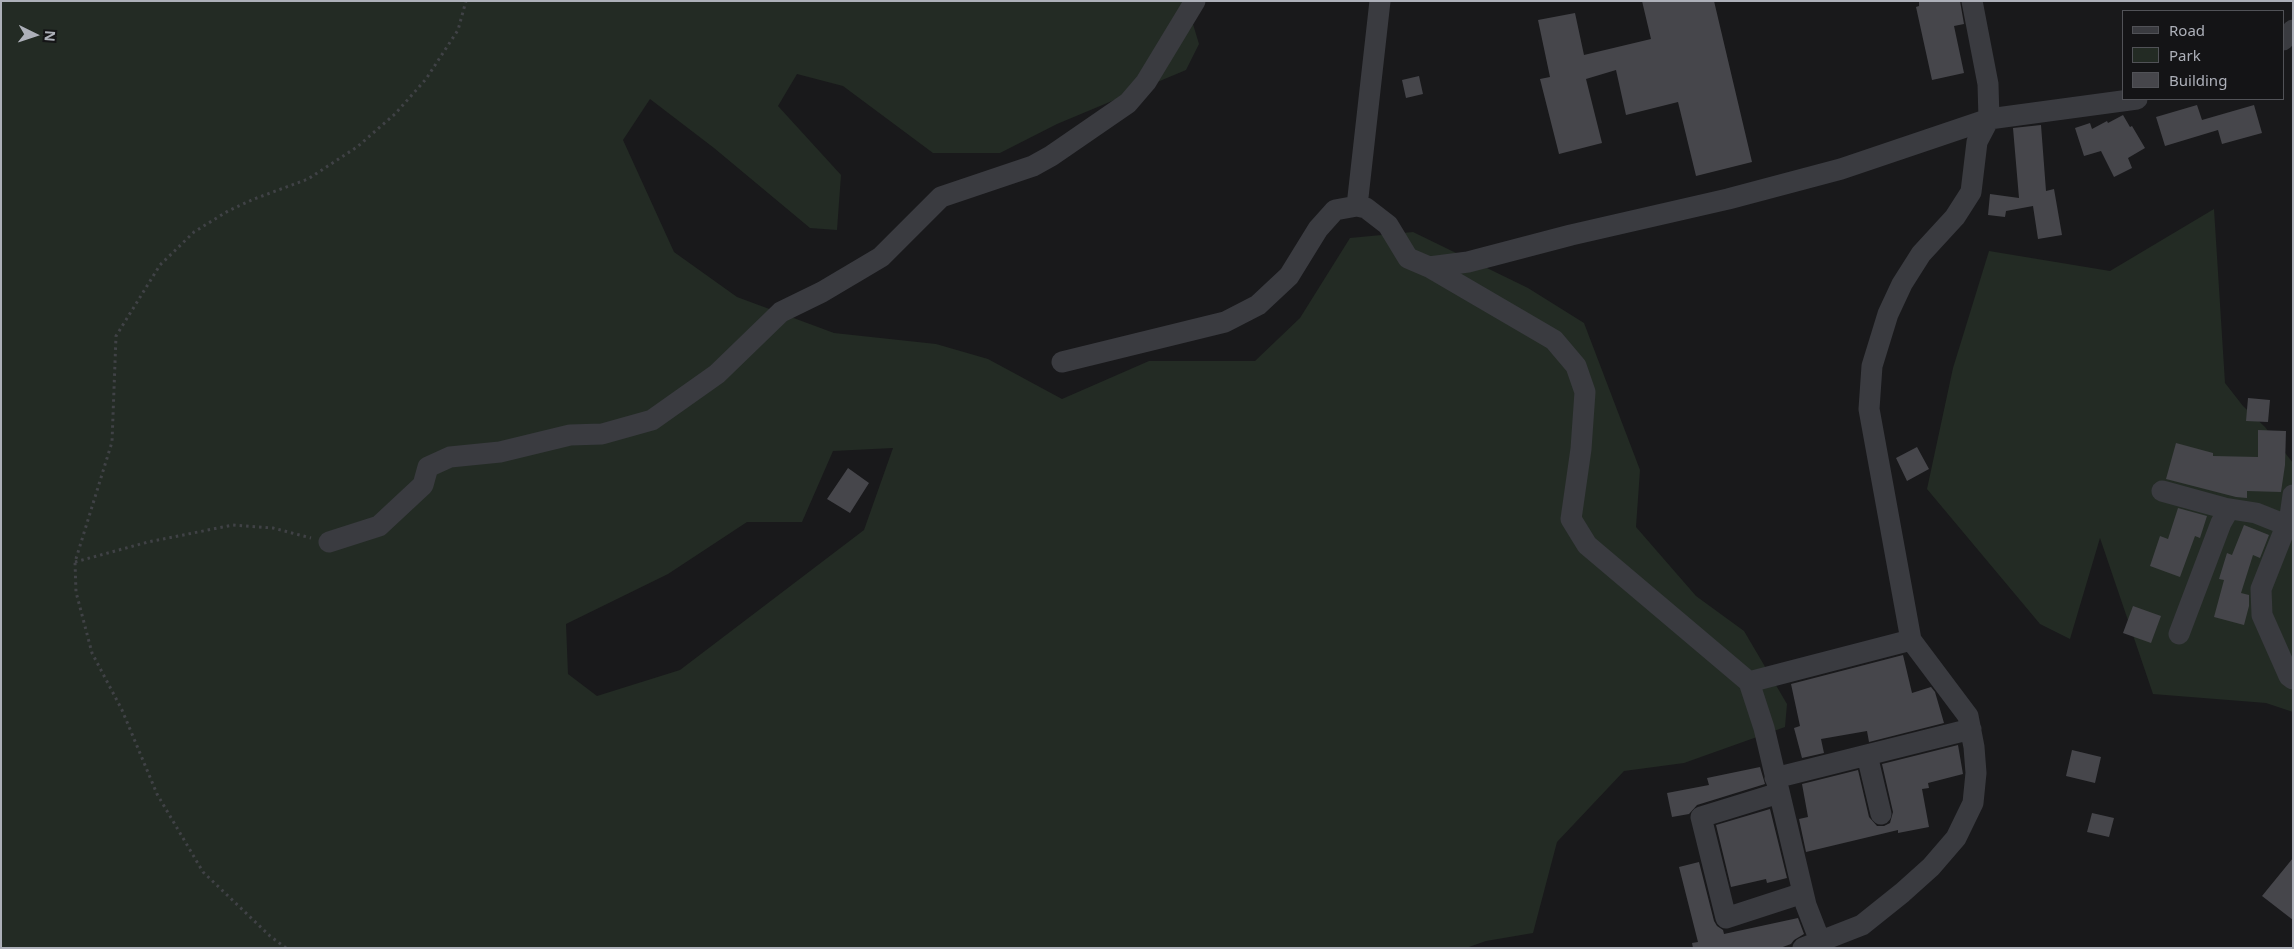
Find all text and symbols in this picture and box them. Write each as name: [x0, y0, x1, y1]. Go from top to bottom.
north arrow: [10, 10, 60, 60]
legend: [2122, 10, 2284, 100]
text: Road: [2169, 20, 2205, 40]
text: N: [41, 30, 60, 42]
text: Park: [2169, 45, 2201, 65]
text: Building: [2169, 70, 2227, 90]

